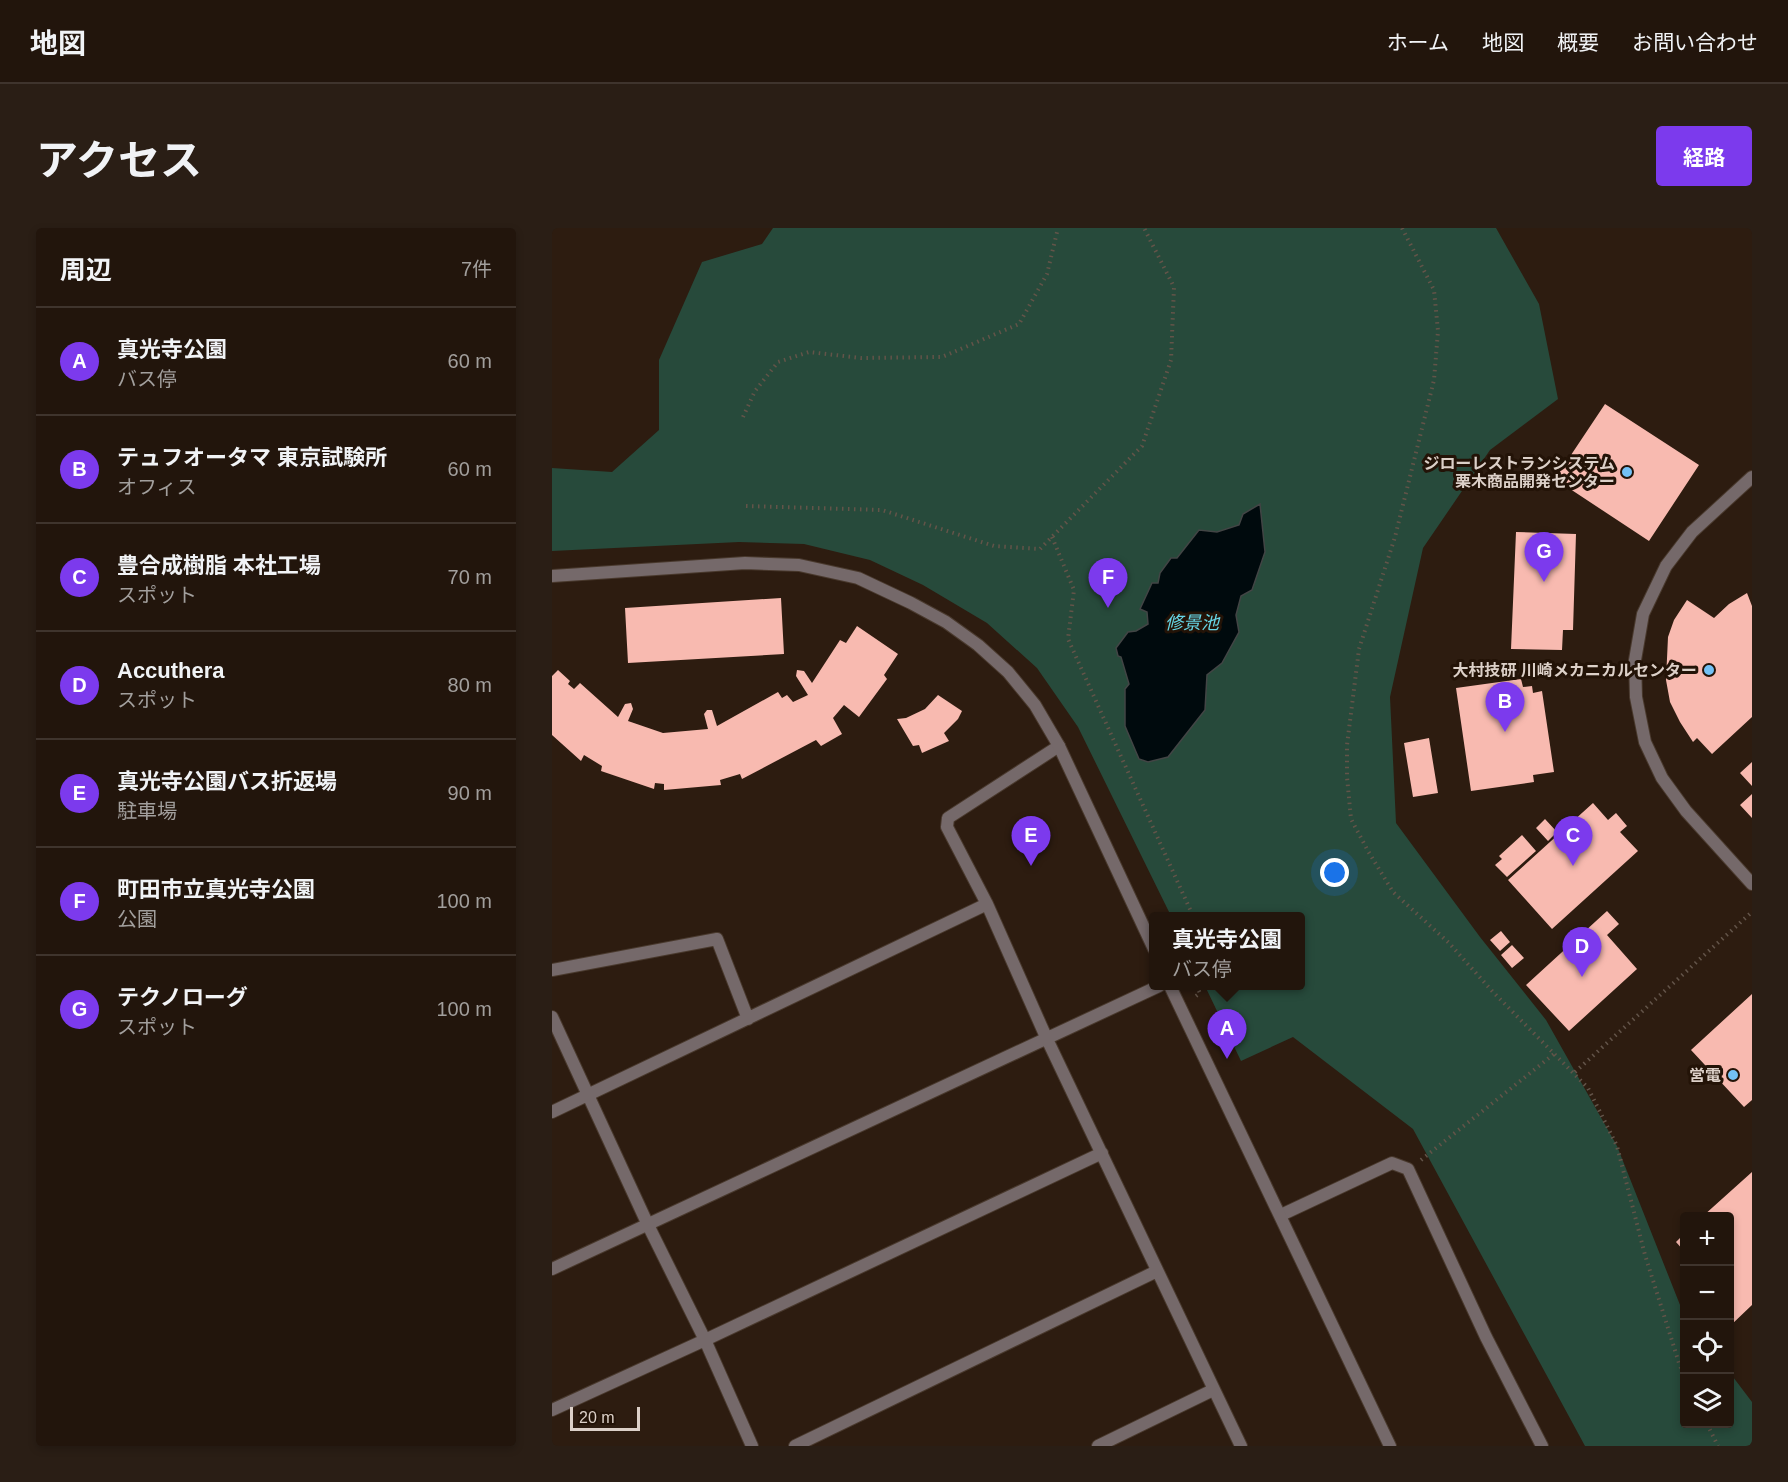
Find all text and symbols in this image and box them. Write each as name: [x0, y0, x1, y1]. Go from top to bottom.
text: 地図: [30, 28, 86, 59]
text: ホーム: [1387, 31, 1449, 54]
text: 地図: [1482, 31, 1524, 54]
text: 概要: [1557, 31, 1599, 54]
text: お問い合わせ: [1632, 31, 1758, 54]
button: 経路: [1656, 126, 1752, 186]
text: アクセス: [36, 137, 202, 184]
text: 周辺: [60, 255, 112, 285]
text: 7件: [461, 258, 492, 280]
text: 真光寺公園: [117, 337, 227, 362]
text: A: [72, 350, 87, 372]
text: 60 m: [448, 350, 492, 372]
text: バス停: [117, 368, 177, 390]
text: テュフオータマ 東京試験所: [117, 445, 387, 470]
place label: ジローレストランシステム 栗木商品開発センター: [1423, 455, 1615, 490]
text: B: [72, 458, 87, 480]
text: 60 m: [448, 458, 492, 480]
marker: ジローレストランシステム 栗木商品開発センター: [1620, 465, 1634, 479]
text: オフィス: [117, 476, 197, 498]
pin: G: [1524, 532, 1564, 582]
text: 豊合成樹脂 本社工場: [117, 553, 321, 578]
pin: F: [1088, 558, 1128, 608]
text: C: [72, 566, 87, 588]
text: 70 m: [448, 566, 492, 588]
text: スポット: [117, 584, 197, 606]
water label: 修景池: [1165, 613, 1221, 633]
text: Accuthera: [117, 658, 225, 683]
place label: 大村技研 川崎メカニカルセンター: [1453, 661, 1697, 679]
marker: 大村技研 川崎メカニカルセンター: [1702, 663, 1716, 677]
text: D: [72, 674, 87, 696]
text: 80 m: [448, 674, 492, 696]
pin: B: [1486, 682, 1524, 732]
text: スポット: [117, 689, 197, 711]
text: 真光寺公園バス折返場: [117, 769, 337, 794]
text: E: [73, 782, 86, 804]
text: 90 m: [448, 782, 492, 804]
text: 駐車場: [117, 800, 177, 822]
pin: E: [1012, 816, 1050, 866]
pin: C: [1554, 816, 1592, 866]
your location: [1320, 858, 1349, 887]
text: 町田市立真光寺公園: [117, 877, 315, 902]
text: F: [73, 890, 86, 912]
text: 100 m: [436, 890, 492, 912]
text: 公園: [117, 908, 157, 930]
popup: [1149, 912, 1305, 990]
text: 真光寺公園: [1172, 927, 1282, 952]
pin: D: [1562, 928, 1602, 977]
text: バス停: [1172, 958, 1232, 980]
text: テクノローグ: [117, 985, 248, 1010]
text: G: [72, 998, 87, 1020]
text: 100 m: [436, 998, 492, 1020]
pin: A: [1208, 1010, 1246, 1059]
text: スポット: [117, 1016, 197, 1038]
place label: 営電: [1689, 1067, 1721, 1084]
marker: 営電: [1726, 1068, 1740, 1082]
map controls: [1680, 1212, 1734, 1428]
button: +: [1680, 1212, 1734, 1266]
button: −: [1680, 1266, 1734, 1320]
button: locate: [1680, 1320, 1734, 1374]
button: layers: [1680, 1374, 1734, 1428]
scale bar: [570, 1404, 640, 1432]
text: 20 m: [579, 1409, 615, 1426]

